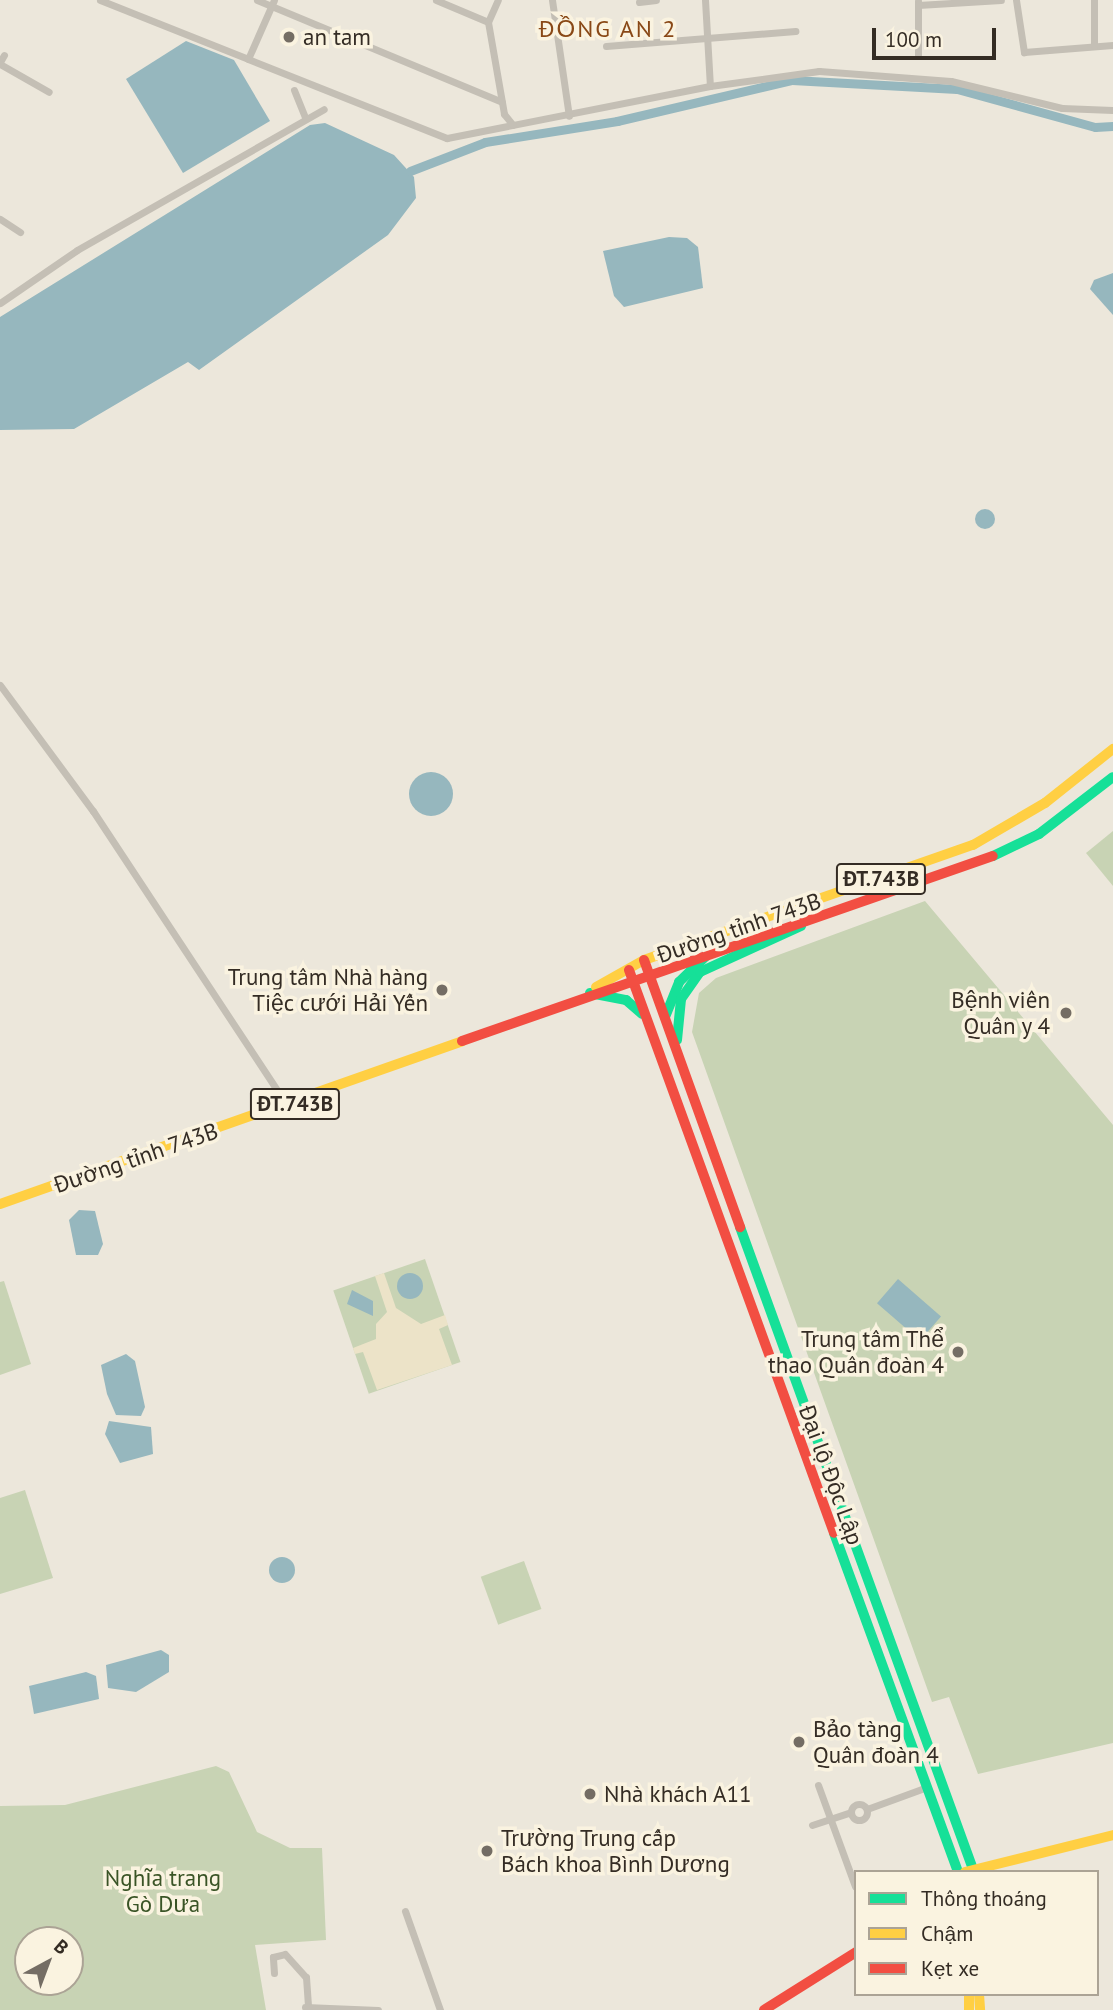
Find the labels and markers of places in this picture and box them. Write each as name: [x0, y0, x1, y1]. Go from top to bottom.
place label: an tam: [303, 23, 371, 51]
marker: an tam: [281, 29, 297, 45]
place label: Trung tâm Nhà hàng Tiệc cưới Hải Yến: [228, 963, 428, 1017]
marker: Trung tâm Nhà hàng Tiệc cưới Hải Yến: [434, 982, 450, 998]
place label: Bệnh viên Quân y 4: [951, 986, 1050, 1040]
marker: Bệnh viên Quân y 4: [1056, 1003, 1076, 1023]
place label: Trung tâm Thể thao Quân đoàn 4: [768, 1325, 944, 1379]
marker: Trung tâm Thể thao Quân đoàn 4: [950, 1344, 966, 1360]
place label: Bảo tàng Quân đoàn 4: [813, 1715, 939, 1769]
marker: Bảo tàng Quân đoàn 4: [791, 1734, 807, 1750]
place label: Nhà khách A11: [604, 1780, 752, 1808]
marker: Nhà khách A11: [582, 1786, 598, 1802]
place label: Trường Trung cấp Bách khoa Bình Dương: [501, 1824, 730, 1878]
marker: Trường Trung cấp Bách khoa Bình Dương: [479, 1843, 495, 1859]

